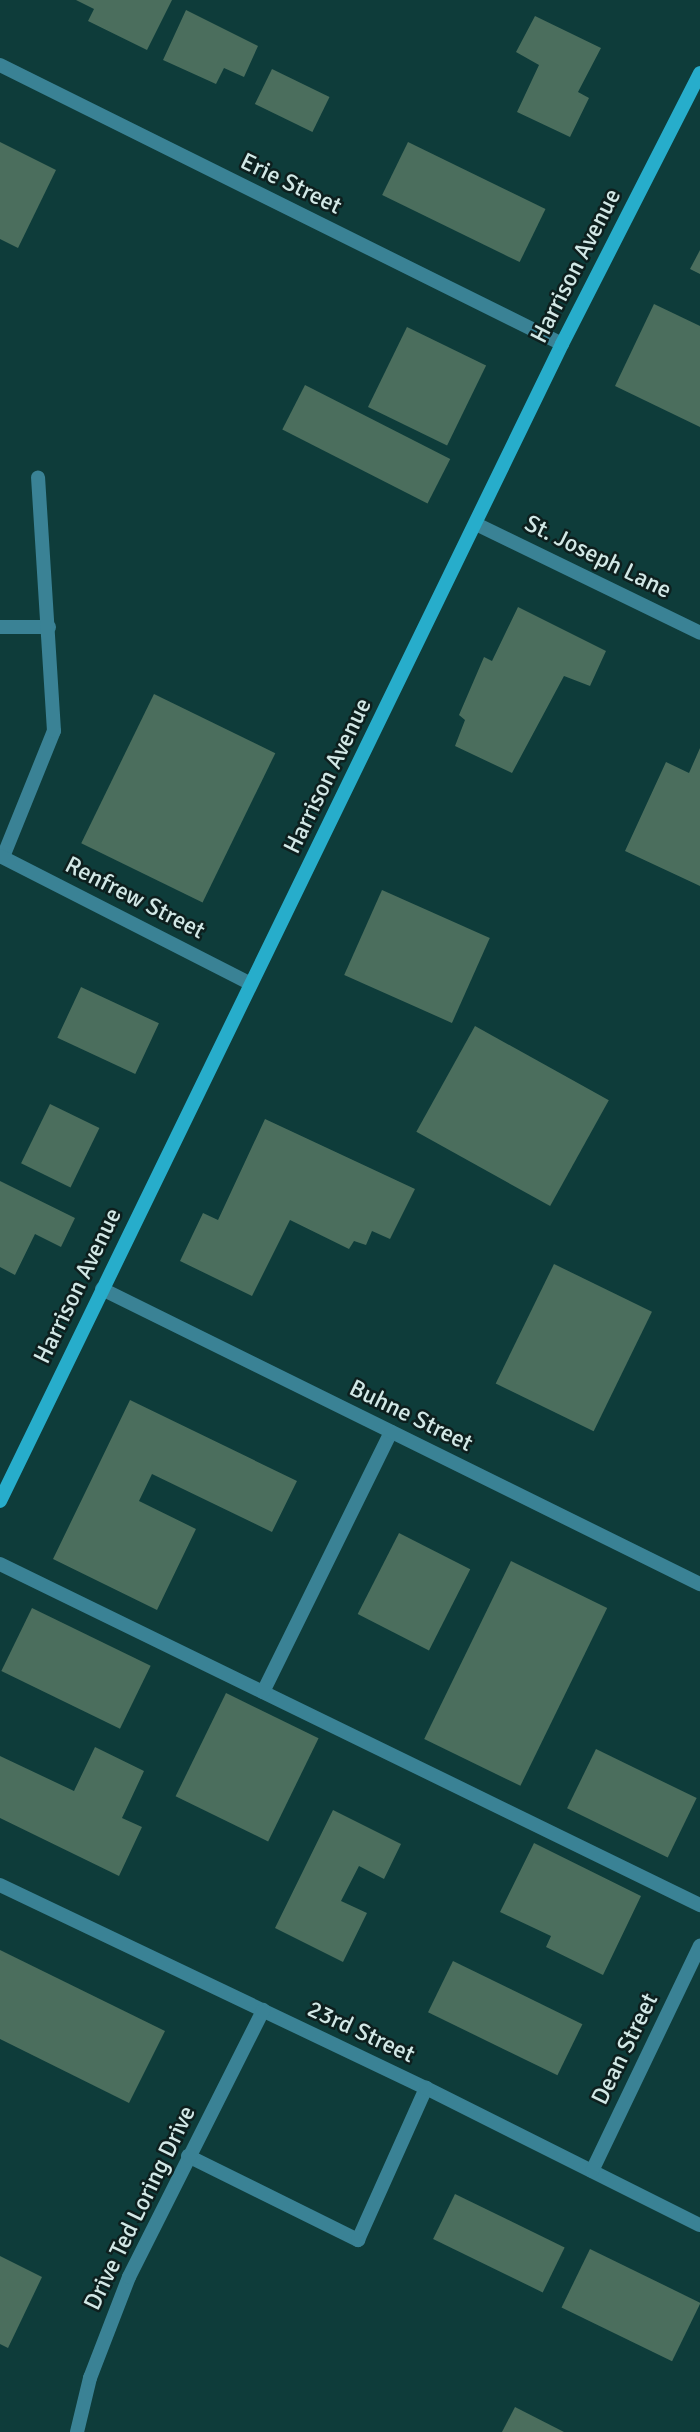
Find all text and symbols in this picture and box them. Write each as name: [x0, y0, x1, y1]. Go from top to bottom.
street label: Erie Street: [236, 147, 346, 221]
street label: Harrison Avenue: [525, 184, 627, 348]
street label: St. Joseph Lane: [520, 509, 676, 605]
street label: Harrison Avenue: [278, 694, 378, 858]
street label: Renfrew Street: [60, 850, 210, 946]
street label: Harrison Avenue: [28, 1204, 128, 1368]
street label: Buhne Street: [345, 1374, 477, 1458]
street label: Dean Street: [586, 1988, 664, 2110]
street label: 23rd Street: [303, 1995, 419, 2069]
street label: Drive Ted Loring Drive: [78, 2101, 202, 2315]

